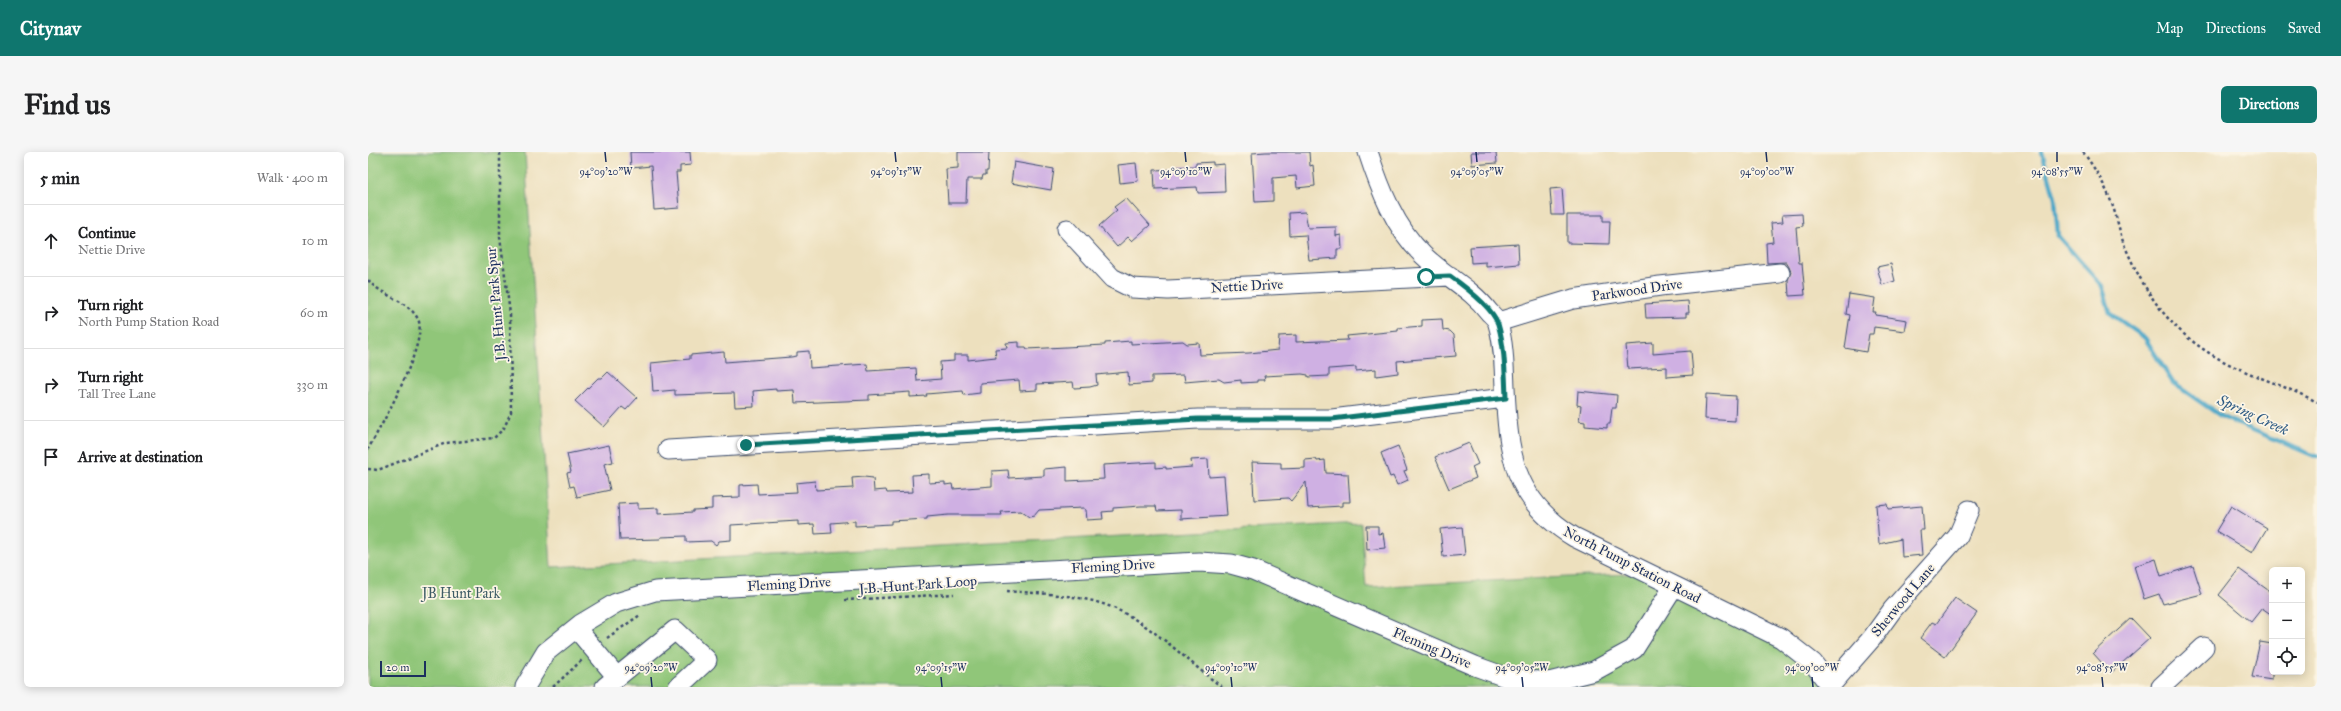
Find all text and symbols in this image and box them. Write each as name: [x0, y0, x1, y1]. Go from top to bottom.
text: Citynav: [20, 17, 81, 40]
text: Map: [2156, 20, 2183, 37]
text: Directions: [2205, 20, 2266, 37]
text: Saved: [2288, 20, 2321, 37]
button: Directions: [2221, 86, 2317, 123]
text: Find us: [24, 87, 110, 122]
text: 94°09'20"W: [579, 166, 633, 178]
text: 94°09'15"W: [871, 166, 922, 178]
text: 94°09'10"W: [1160, 166, 1213, 178]
text: 94°09'05"W: [1451, 166, 1504, 178]
text: 94°09'00"W: [1740, 166, 1795, 178]
text: 94°08'55"W: [2031, 166, 2083, 178]
text: 5 min: [40, 168, 80, 189]
text: Walk · 400 m: [257, 170, 328, 186]
text: Continue: [78, 224, 136, 242]
icon: ahead: [40, 230, 62, 252]
text: 10 m: [302, 233, 328, 249]
text: Nettie Drive: [78, 242, 145, 258]
street label: J.B. Hunt Park Spur: [482, 245, 511, 364]
route start: [1417, 268, 1435, 286]
street label: Parkwood Drive: [1591, 275, 1683, 305]
street label: Nettie Drive: [1210, 276, 1284, 296]
text: Turn right: [78, 296, 143, 314]
icon: right: [40, 302, 62, 324]
text: 60 m: [300, 305, 328, 321]
text: North Pump Station Road: [78, 314, 219, 330]
text: Turn right: [78, 368, 143, 386]
icon: right: [40, 374, 62, 396]
text: 330 m: [296, 377, 328, 393]
text: Tall Tree Lane: [78, 386, 156, 402]
water label: Spring Creek: [2213, 390, 2292, 440]
route end: [737, 436, 755, 454]
icon: arrive: [40, 446, 62, 468]
text: Arrive at destination: [78, 448, 203, 466]
street label: North Pump Station Road: [1560, 523, 1704, 607]
street label: Fleming Drive: [1071, 555, 1155, 577]
street label: Sherwood Lane: [1868, 560, 1939, 640]
map controls: [2269, 567, 2305, 675]
button: +: [2269, 567, 2305, 603]
street label: J.B. Hunt Park Loop: [856, 572, 978, 599]
street label: Fleming Drive: [747, 573, 831, 595]
park label: JB Hunt Park: [420, 585, 501, 603]
button: −: [2269, 603, 2305, 639]
street label: Fleming Drive: [1390, 624, 1474, 672]
button: locate: [2269, 639, 2305, 675]
scale bar: [380, 659, 426, 678]
text: 20 m: [386, 661, 409, 674]
text: 94°09'20"W: [624, 662, 678, 674]
text: 94°09'15"W: [916, 662, 967, 674]
text: 94°09'10"W: [1205, 662, 1258, 674]
text: 94°09'05"W: [1496, 662, 1549, 674]
text: 94°09'00"W: [1785, 662, 1840, 674]
text: 94°08'55"W: [2076, 662, 2128, 674]

